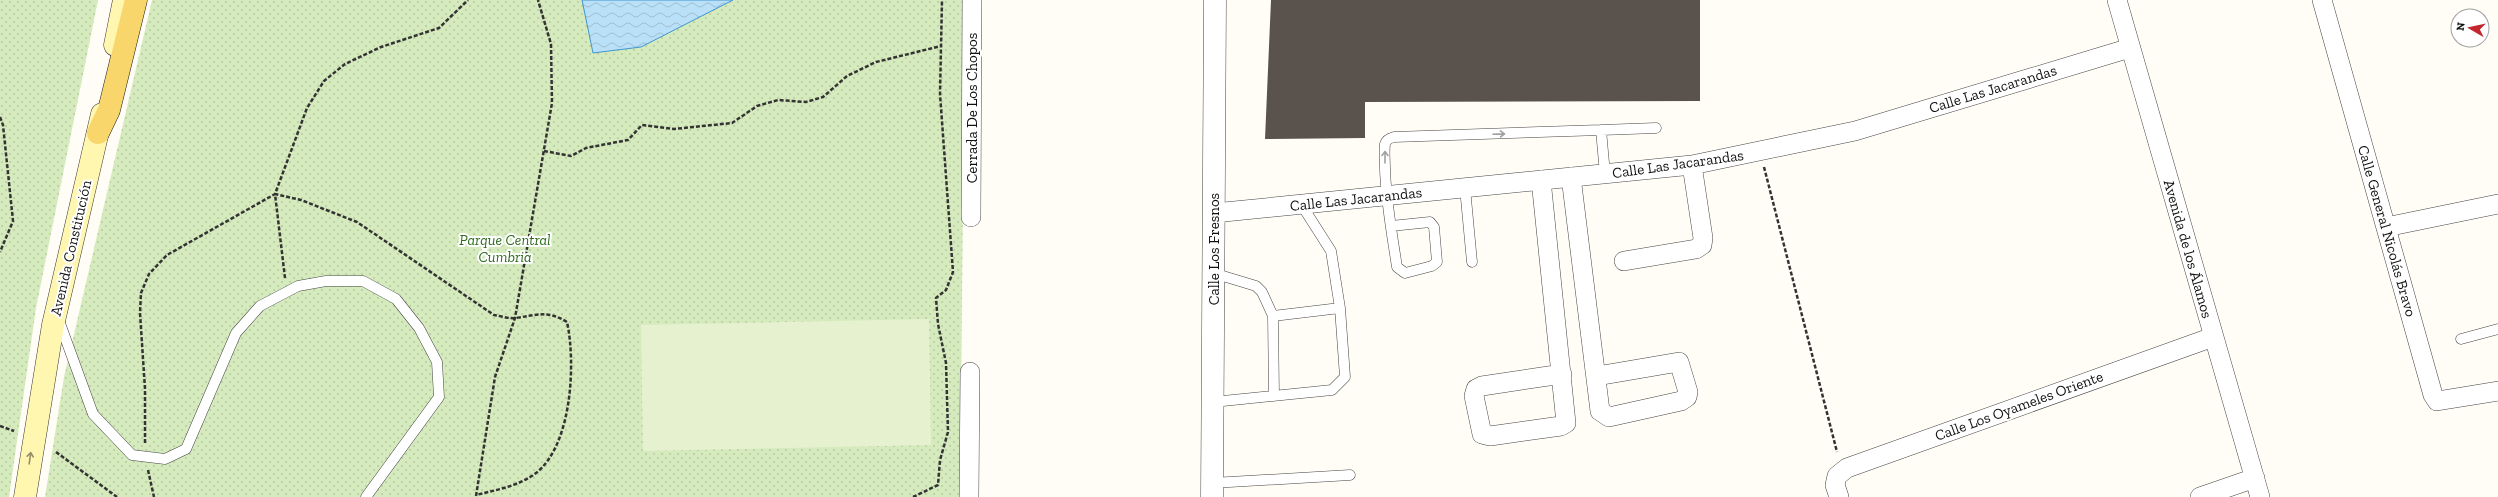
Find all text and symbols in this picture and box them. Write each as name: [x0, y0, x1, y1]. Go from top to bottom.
north arrow: [2450, 8, 2490, 48]
text: N: [2454, 21, 2468, 32]
street label: Cerrada De Los Chopos: [963, 33, 981, 183]
street label: Calle Las Jacarandas: [1927, 61, 2059, 117]
one-way arrow: [1492, 130, 1505, 137]
street label: Calle General Nicolás Bravo: [2354, 143, 2420, 319]
street label: Calle Las Jacarandas: [1611, 146, 1745, 182]
one-way arrow: [1381, 151, 1389, 164]
street label: Avenida Constitución: [47, 178, 95, 318]
street label: Avenida de los Álamos: [2160, 178, 2216, 320]
street label: Calle Las Jacarandas: [1289, 183, 1423, 215]
street label: Calle Los Fresnos: [1205, 193, 1223, 305]
park label: Parque Central Cumbria: [459, 231, 551, 266]
street label: Calle Los Oyameles Oriente: [1932, 367, 2106, 445]
one-way arrow: [26, 452, 34, 465]

